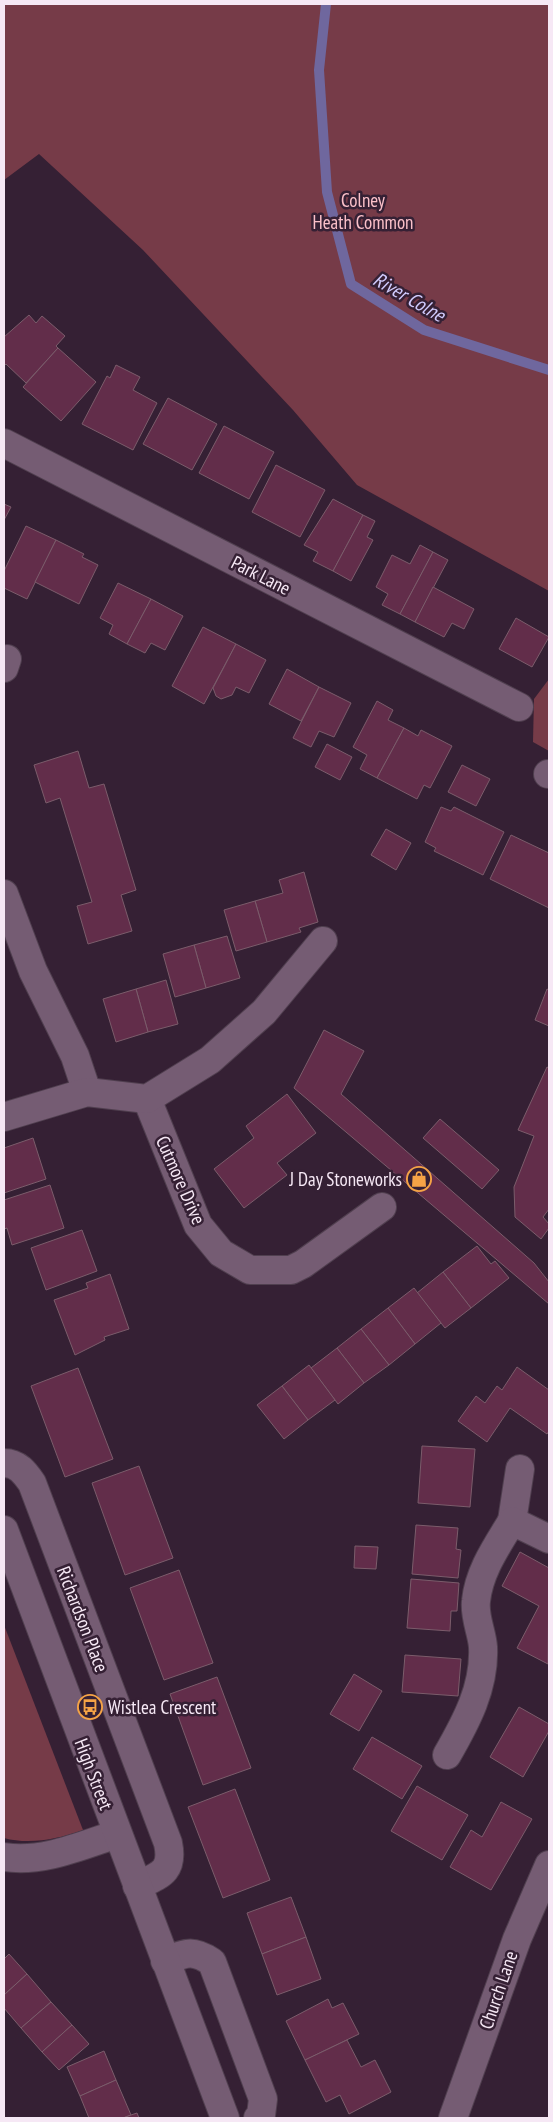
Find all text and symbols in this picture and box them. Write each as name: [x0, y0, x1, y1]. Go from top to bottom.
park label: Colney Heath Common: [313, 188, 413, 234]
water label: River Colne: [368, 266, 451, 329]
street label: Park Lane: [227, 550, 295, 600]
street label: Cutmore Drive: [151, 1132, 211, 1228]
shop icon: J Day Stoneworks: [406, 1166, 432, 1192]
place label: J Day Stoneworks: [289, 1167, 402, 1191]
street label: Richardson Place: [52, 1563, 114, 1675]
bus stop icon: Wistlea Crescent: [77, 1694, 103, 1720]
place label: Wistlea Crescent: [108, 1695, 217, 1719]
street label: High Street: [69, 1735, 119, 1814]
street label: Church Lane: [473, 1948, 523, 2032]

